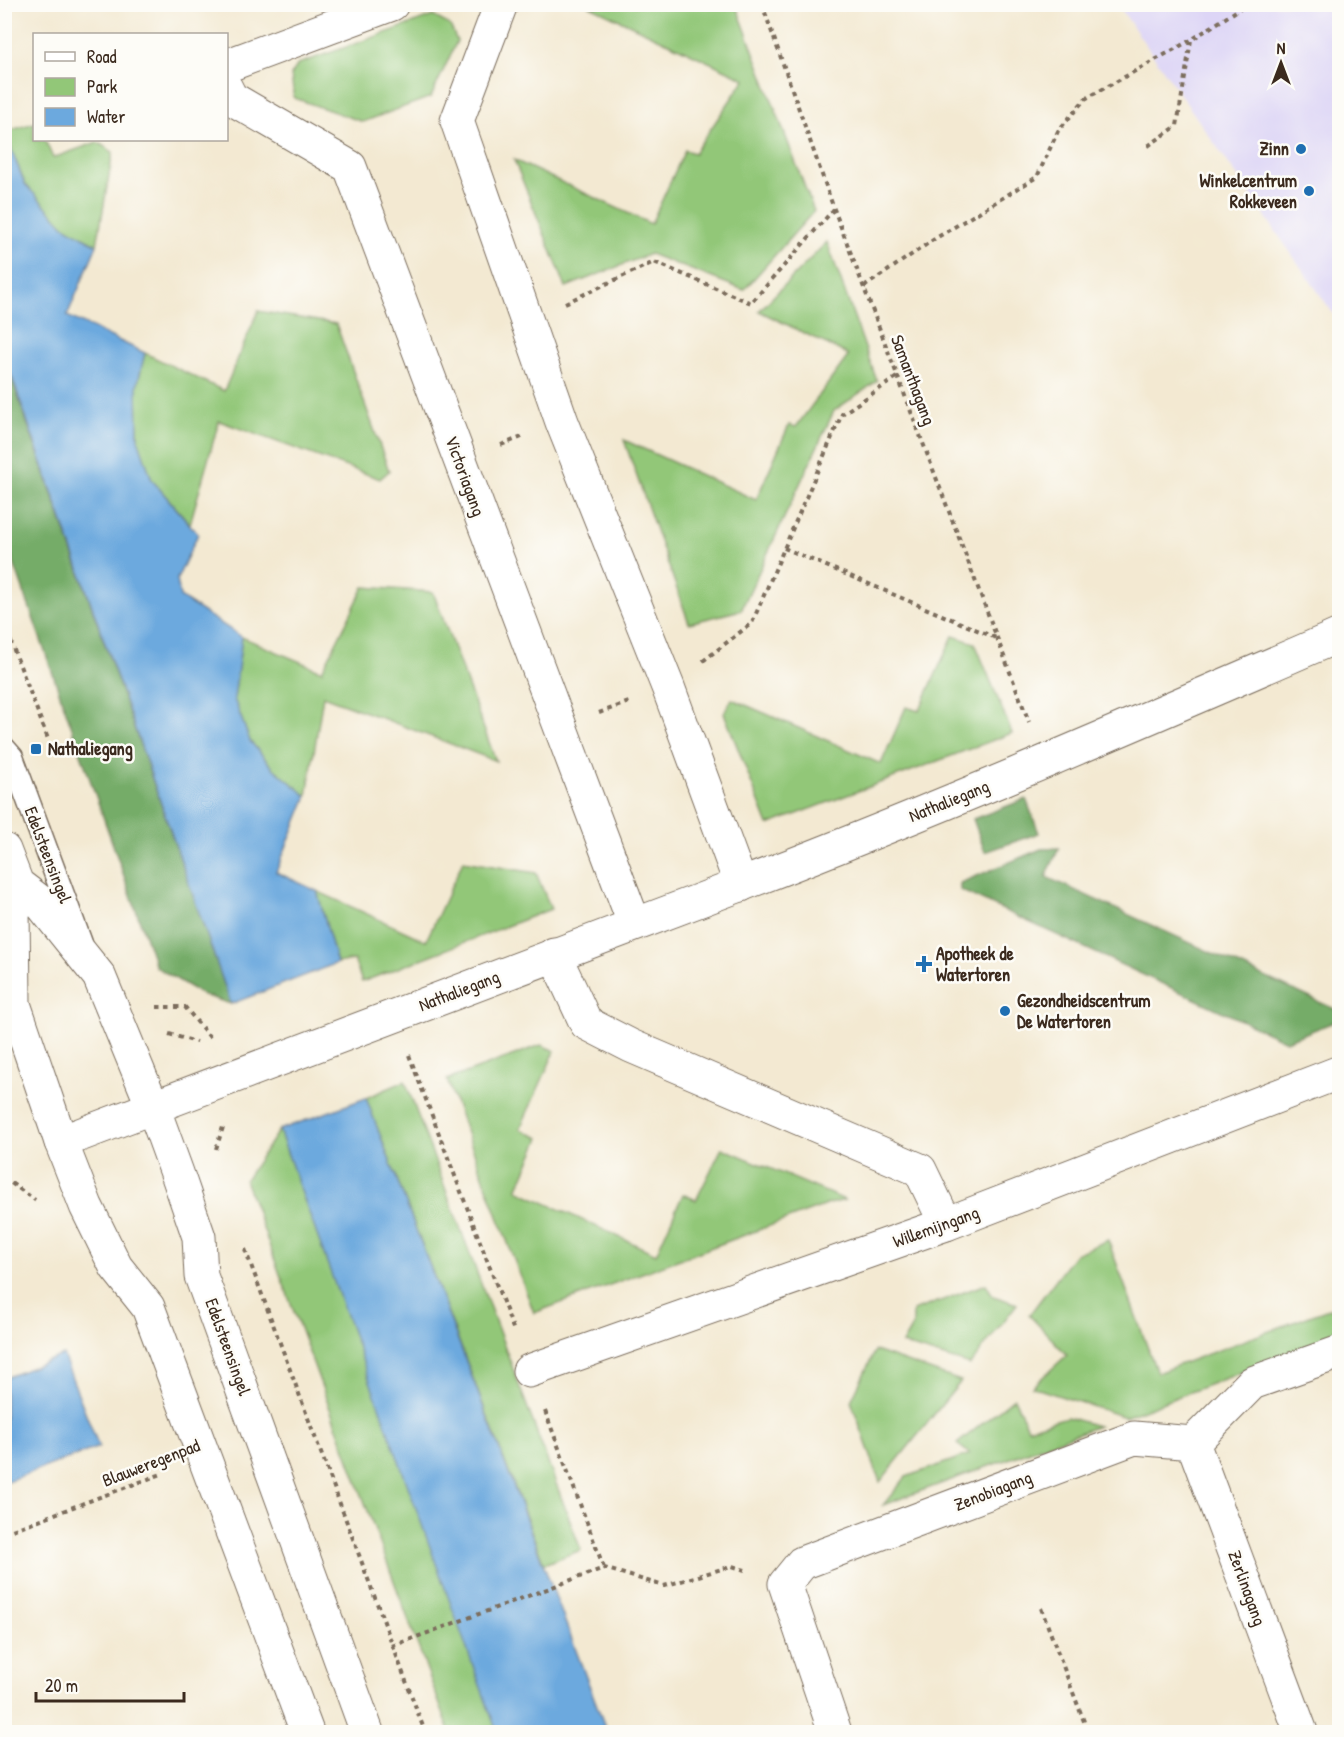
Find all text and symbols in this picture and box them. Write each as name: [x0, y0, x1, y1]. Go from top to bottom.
legend: [33, 33, 228, 141]
north arrow: [1251, 33, 1311, 93]
text: N: [1277, 37, 1286, 59]
text: Road: [87, 44, 117, 69]
text: Park: [87, 74, 118, 99]
text: Water: [87, 104, 125, 129]
place label: Zinn: [1260, 136, 1289, 161]
marker: Zinn: [1294, 142, 1308, 156]
place label: Winkelcentrum Rokkeveen: [1199, 168, 1297, 214]
marker: Winkelcentrum Rokkeveen: [1302, 184, 1316, 198]
street label: Samanthagang: [885, 331, 942, 429]
street label: Victoriagang: [439, 432, 492, 519]
place label: Nathaliegang: [48, 736, 133, 762]
marker: Nathaliegang: [29, 742, 43, 756]
street label: Nathaliegang: [905, 773, 993, 828]
street label: Edelsteensingel: [19, 803, 78, 907]
place label: Apotheek de Watertoren: [936, 941, 1014, 987]
marker: Apotheek de Watertoren: [917, 957, 931, 971]
street label: Nathaliegang: [415, 964, 503, 1017]
place label: Gezondheidscentrum De Watertoren: [1017, 988, 1150, 1034]
marker: Gezondheidscentrum De Watertoren: [998, 1004, 1012, 1018]
street label: Willemijngang: [889, 1199, 982, 1254]
street label: Edelsteensingel: [199, 1295, 258, 1399]
street label: Blauweregenpad: [98, 1432, 203, 1493]
street label: Zenobiagang: [950, 1464, 1035, 1517]
street label: Zerlinagang: [1222, 1547, 1273, 1629]
scale bar: [36, 1665, 184, 1703]
text: 20 m: [45, 1673, 78, 1698]

